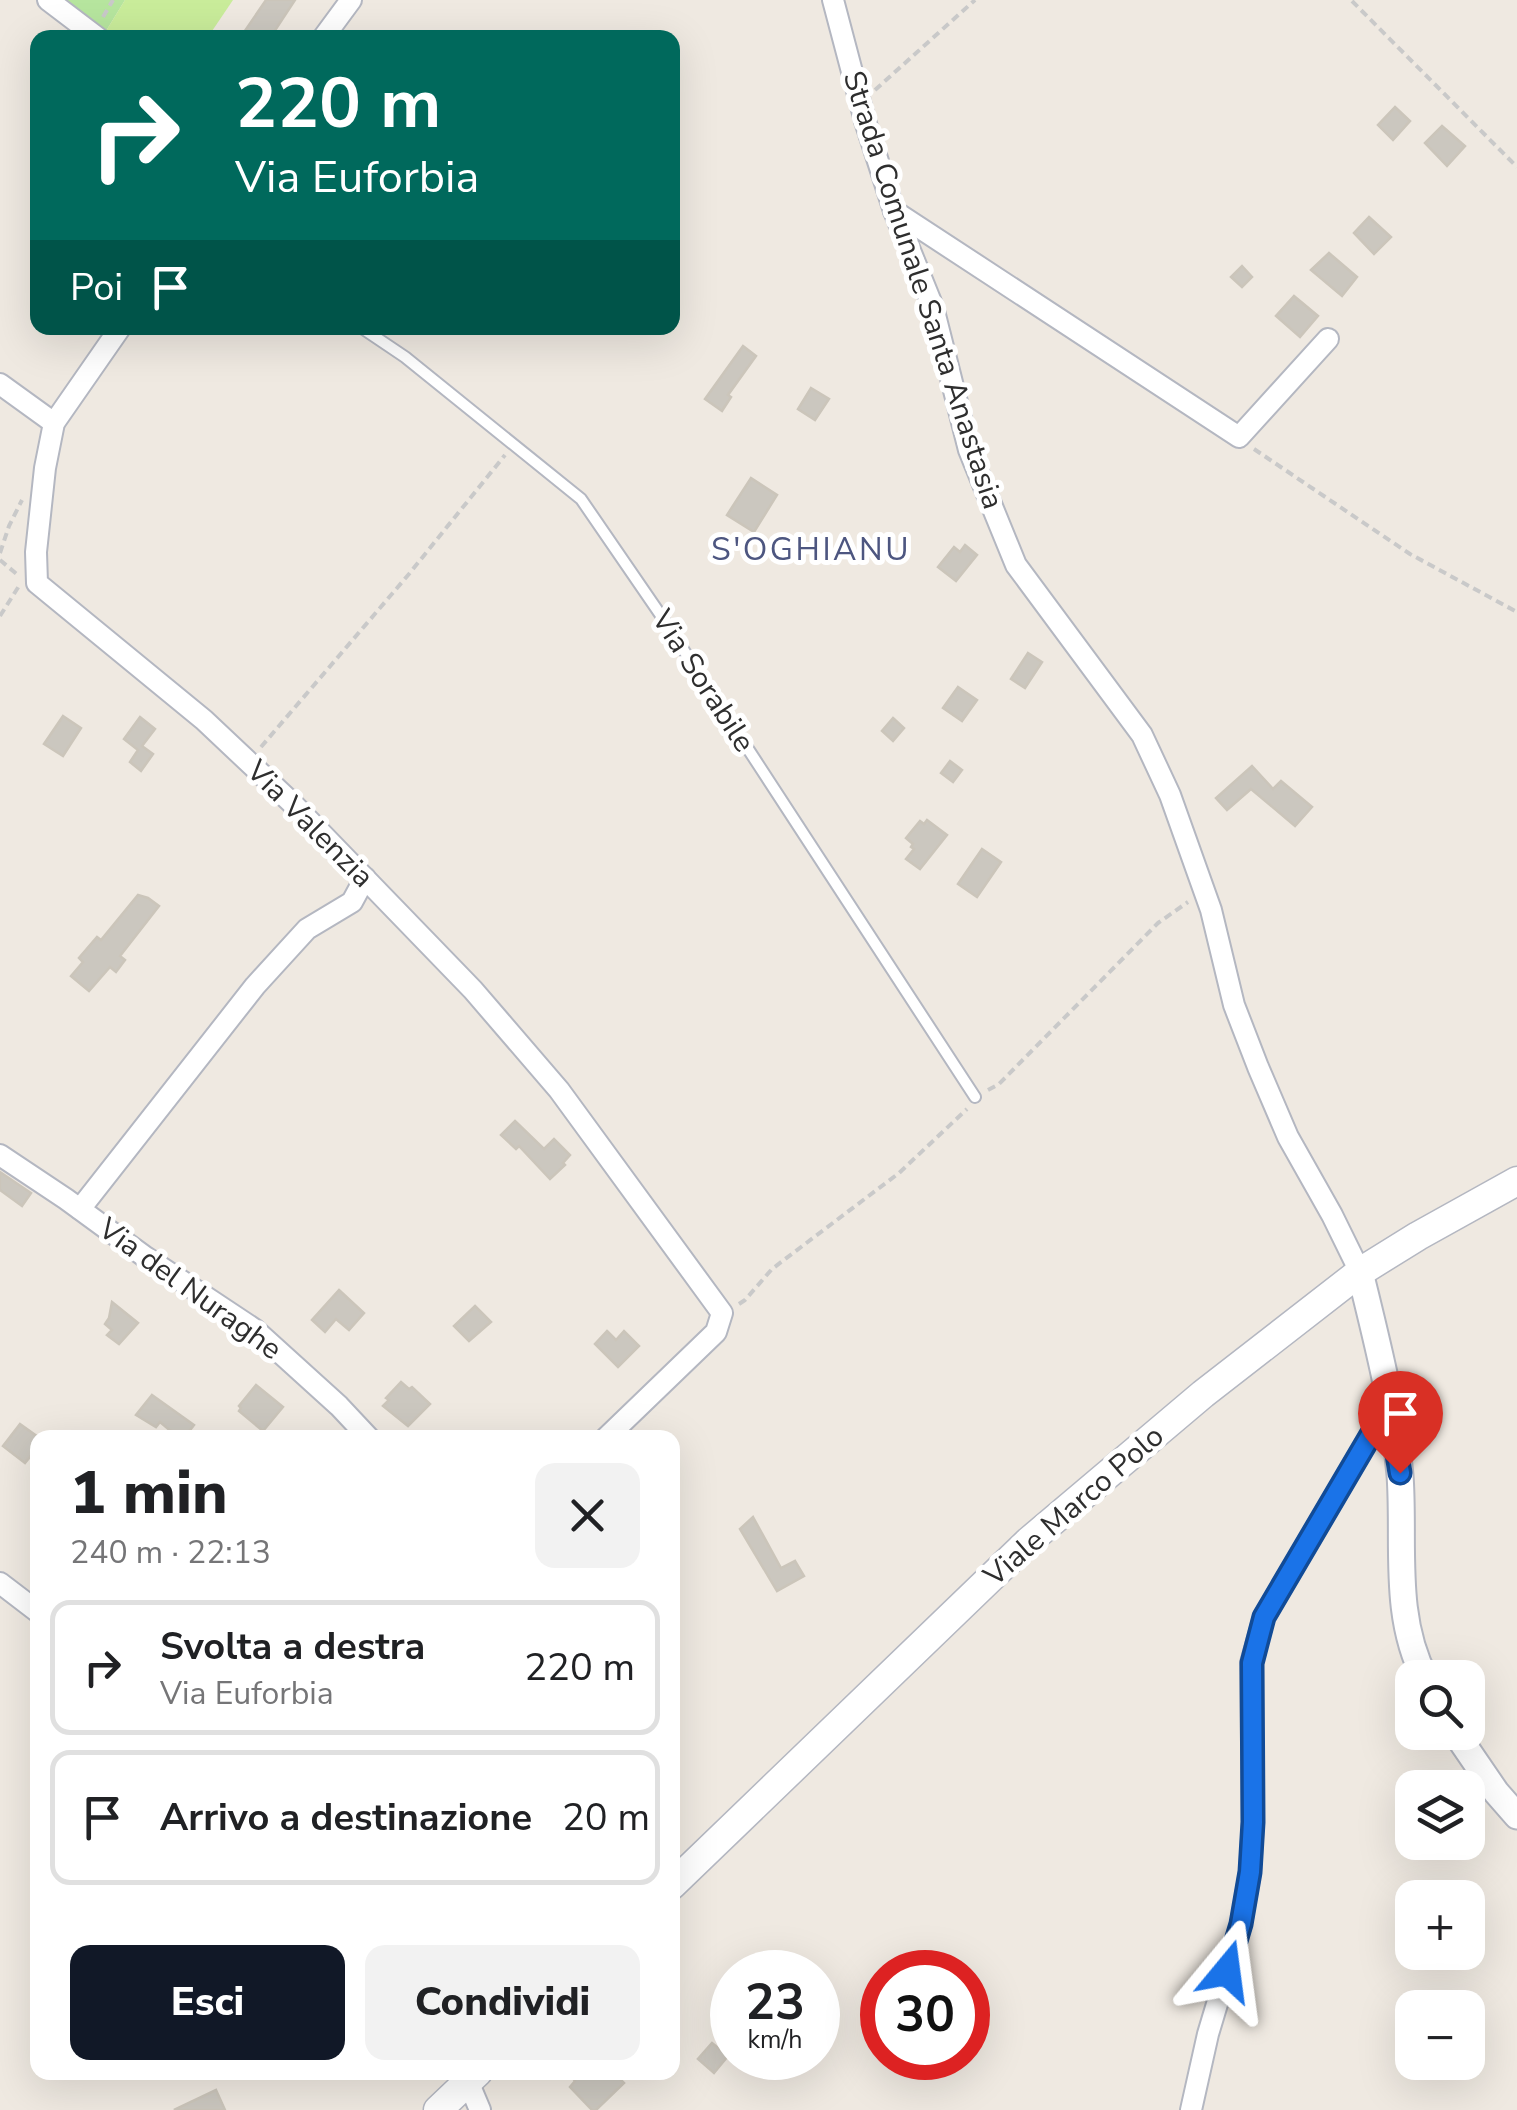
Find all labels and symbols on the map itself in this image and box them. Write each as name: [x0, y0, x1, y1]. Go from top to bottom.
street label: Strada Comunale Santa Anastasia: [833, 66, 1013, 514]
district label: S'OGHIANU: [711, 528, 911, 571]
street label: Via Sorabile: [641, 601, 764, 760]
street label: Via Valenzia: [237, 751, 383, 897]
street label: Via del Nuraghe: [89, 1208, 290, 1369]
pin: [1358, 1371, 1443, 1474]
street label: Viale Marco Polo: [974, 1416, 1173, 1596]
position arrow: [1175, 1919, 1279, 2023]
speed limit sign: 30: [860, 1950, 990, 2080]

